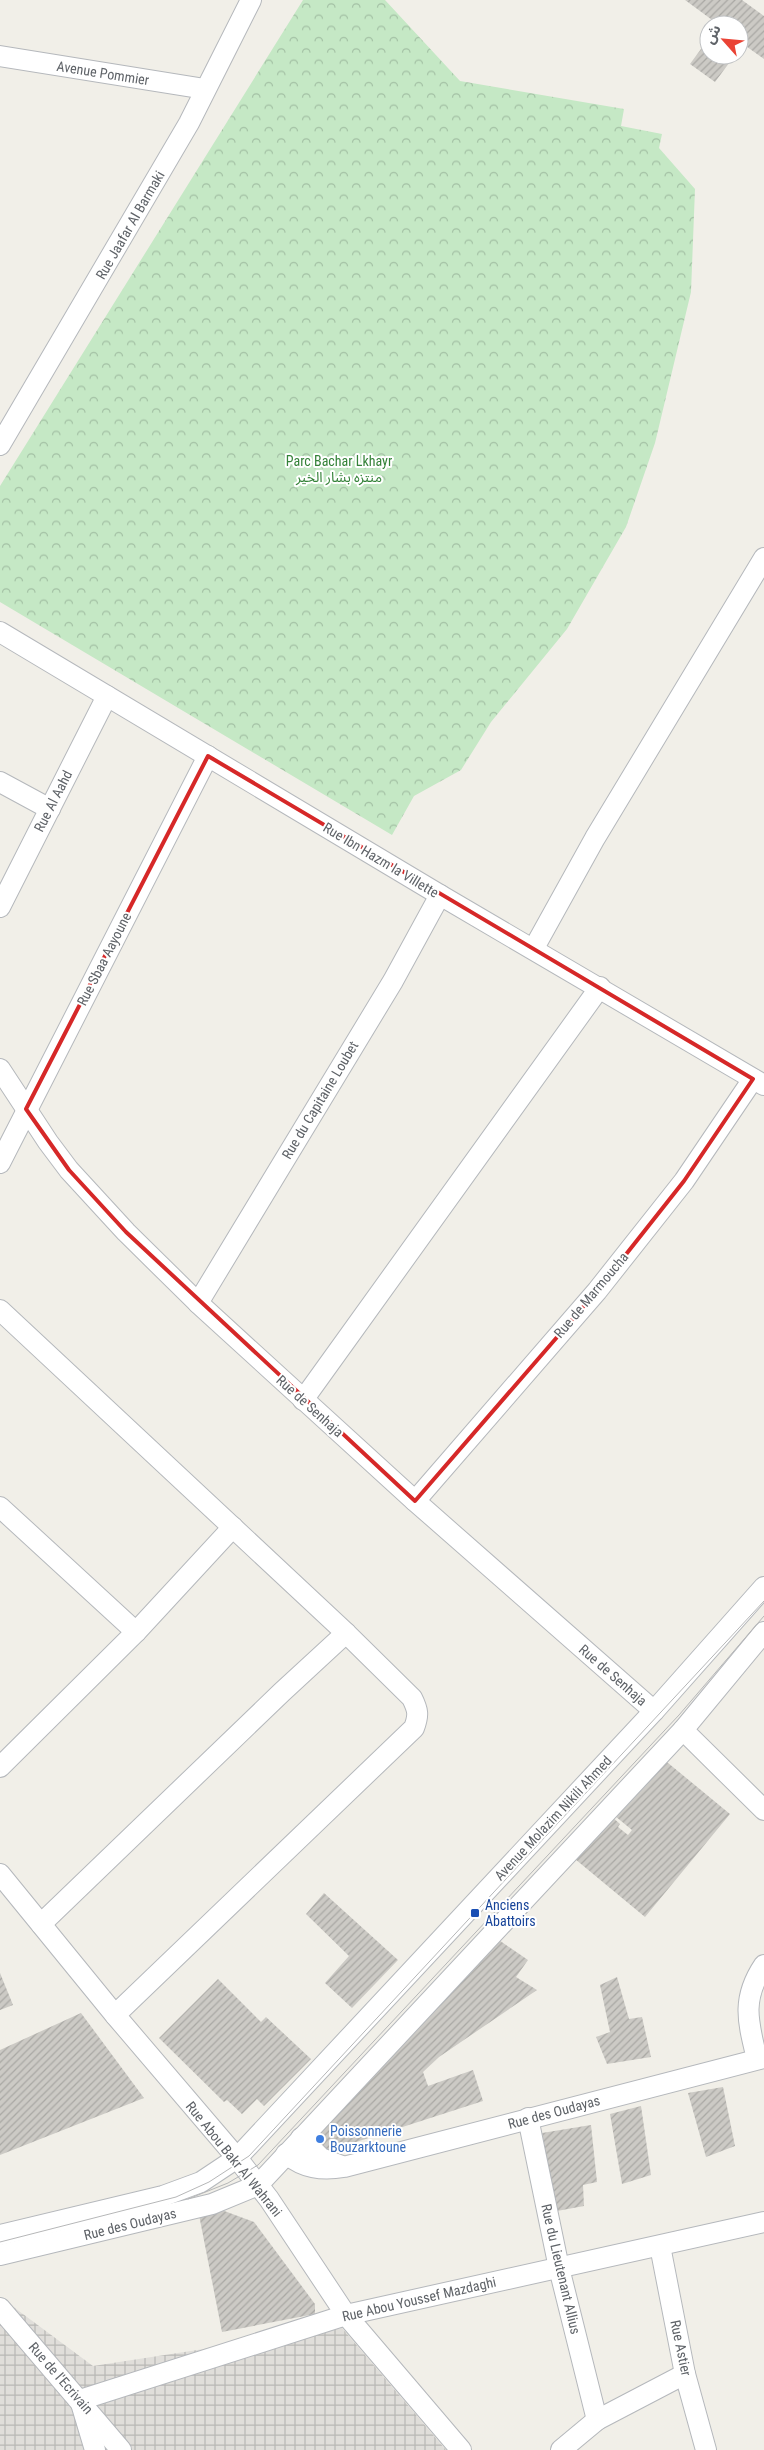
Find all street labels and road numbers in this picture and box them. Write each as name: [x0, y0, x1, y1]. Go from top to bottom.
street label: Avenue Pommier: [56, 58, 150, 88]
street label: Rue Jaafar Al Barmaki: [92, 168, 168, 282]
street label: Rue Al Aahd: [31, 768, 75, 834]
street label: Rue Ibn Hazm la Villette: [320, 819, 442, 901]
street label: Rue Sbaa Aayoune: [74, 909, 135, 1008]
street label: Rue du Capitaine Loubet: [279, 1038, 361, 1162]
street label: Rue de Marmoucha: [551, 1249, 631, 1341]
street label: Rue de Senhaja: [273, 1372, 347, 1440]
street label: Rue de Senhaja: [576, 1641, 650, 1709]
street label: Avenue Molazim Nikili Ahmed: [491, 1753, 615, 1883]
street label: Rue des Oudayas: [506, 2092, 602, 2132]
street label: Rue Abou Bakr Al Wahrani: [183, 2098, 285, 2220]
street label: Rue du Lieutenant Allius: [538, 2202, 584, 2336]
street label: Rue des Oudayas: [82, 2205, 178, 2243]
street label: Rue Abou Youssef Mazdaghi: [340, 2273, 498, 2325]
street label: Rue Astier: [667, 2319, 695, 2377]
street label: Rue de l'Ecrivain: [26, 2339, 96, 2417]

